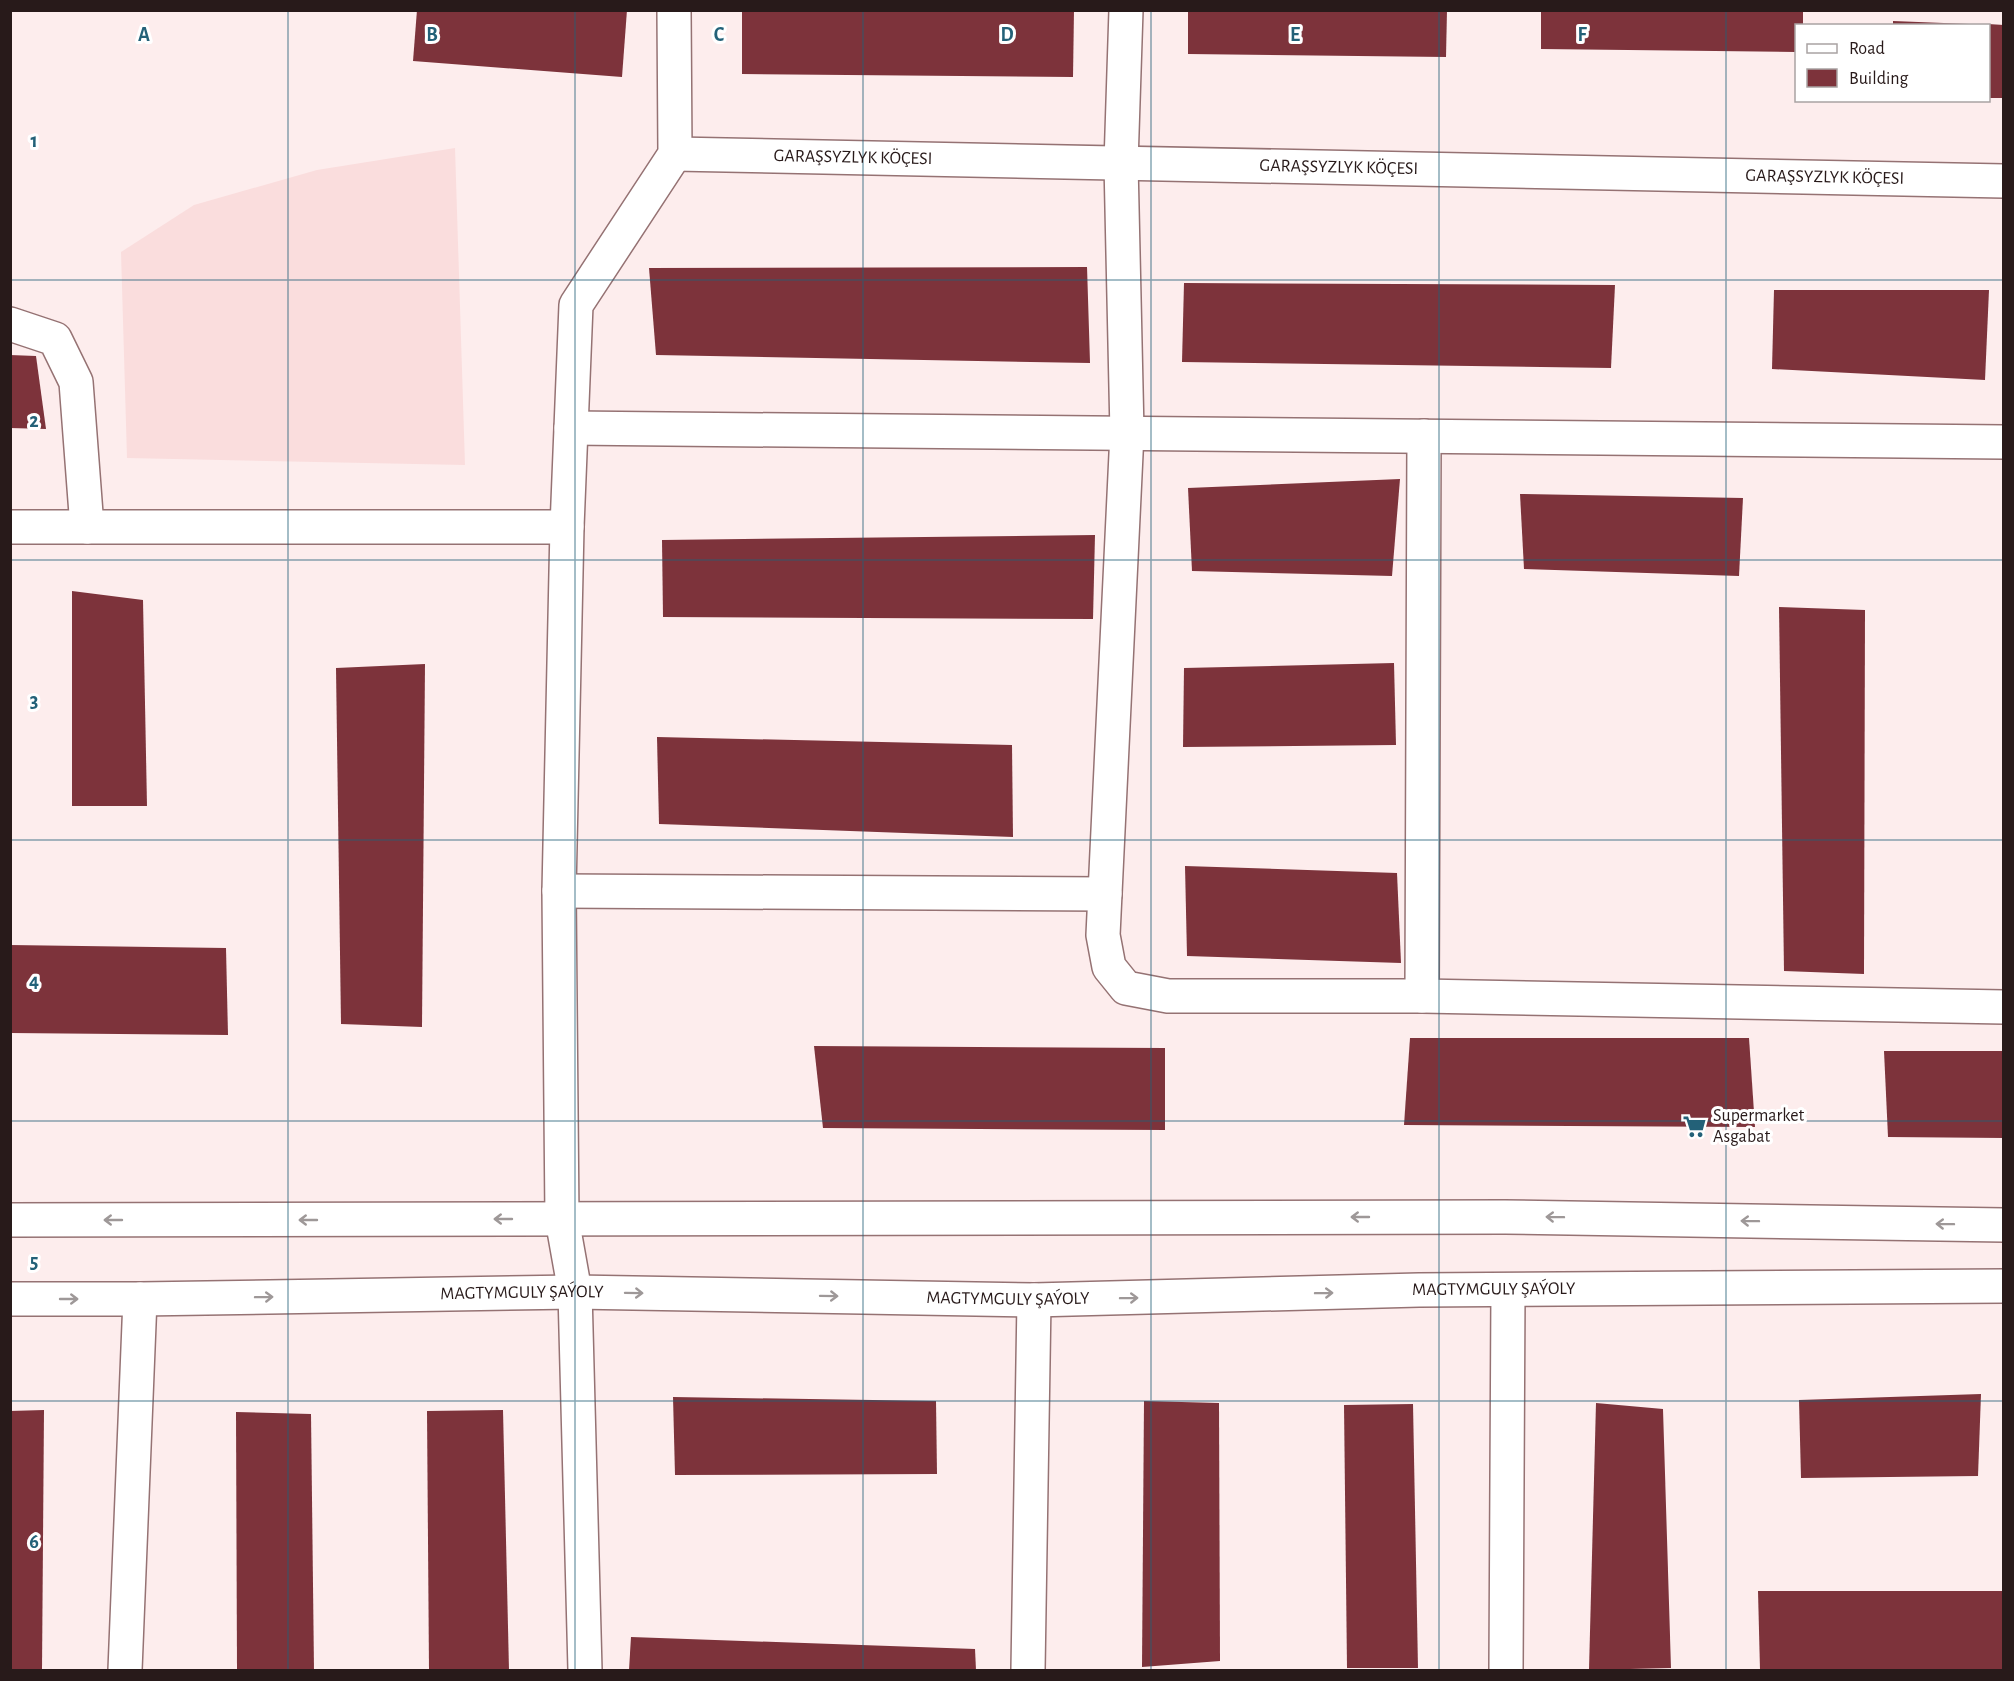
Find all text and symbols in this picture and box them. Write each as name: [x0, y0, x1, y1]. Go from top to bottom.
legend: [1795, 24, 1990, 102]
text: A: [138, 25, 150, 45]
text: B: [426, 25, 438, 45]
text: C: [714, 25, 725, 45]
text: D: [1000, 25, 1014, 45]
text: E: [1290, 25, 1300, 45]
text: F: [1577, 25, 1587, 45]
text: Road: [1849, 40, 1885, 58]
text: Building: [1849, 70, 1909, 88]
text: 1: [30, 131, 38, 151]
street label: GARAŞSYZLYK KÖÇESI: [773, 147, 933, 168]
street label: GARAŞSYZLYK KÖÇESI: [1259, 157, 1418, 178]
street label: GARAŞSYZLYK KÖÇESI: [1745, 167, 1904, 188]
text: 2: [29, 411, 39, 431]
text: 3: [30, 691, 38, 711]
text: 4: [29, 971, 39, 991]
place label: Supermarket Asgabat: [1713, 1107, 1805, 1146]
supermarket icon: Supermarket Asgabat: [1682, 1113, 1708, 1139]
one-way arrow: [1351, 1211, 1371, 1223]
one-way arrow: [1546, 1211, 1566, 1223]
one-way arrow: [494, 1213, 514, 1225]
one-way arrow: [104, 1214, 124, 1226]
one-way arrow: [299, 1214, 319, 1226]
one-way arrow: [1741, 1215, 1761, 1226]
one-way arrow: [1936, 1218, 1956, 1230]
text: 5: [30, 1252, 38, 1272]
street label: MAGTYMGULY ŞAÝOLY: [1412, 1277, 1576, 1299]
street label: MAGTYMGULY ŞAÝOLY: [440, 1280, 604, 1303]
one-way arrow: [623, 1287, 643, 1298]
street label: MAGTYMGULY ŞAÝOLY: [926, 1287, 1090, 1309]
one-way arrow: [1313, 1287, 1333, 1298]
one-way arrow: [818, 1290, 838, 1302]
one-way arrow: [253, 1291, 273, 1303]
one-way arrow: [1118, 1292, 1138, 1303]
one-way arrow: [58, 1293, 78, 1305]
text: 6: [29, 1532, 39, 1552]

